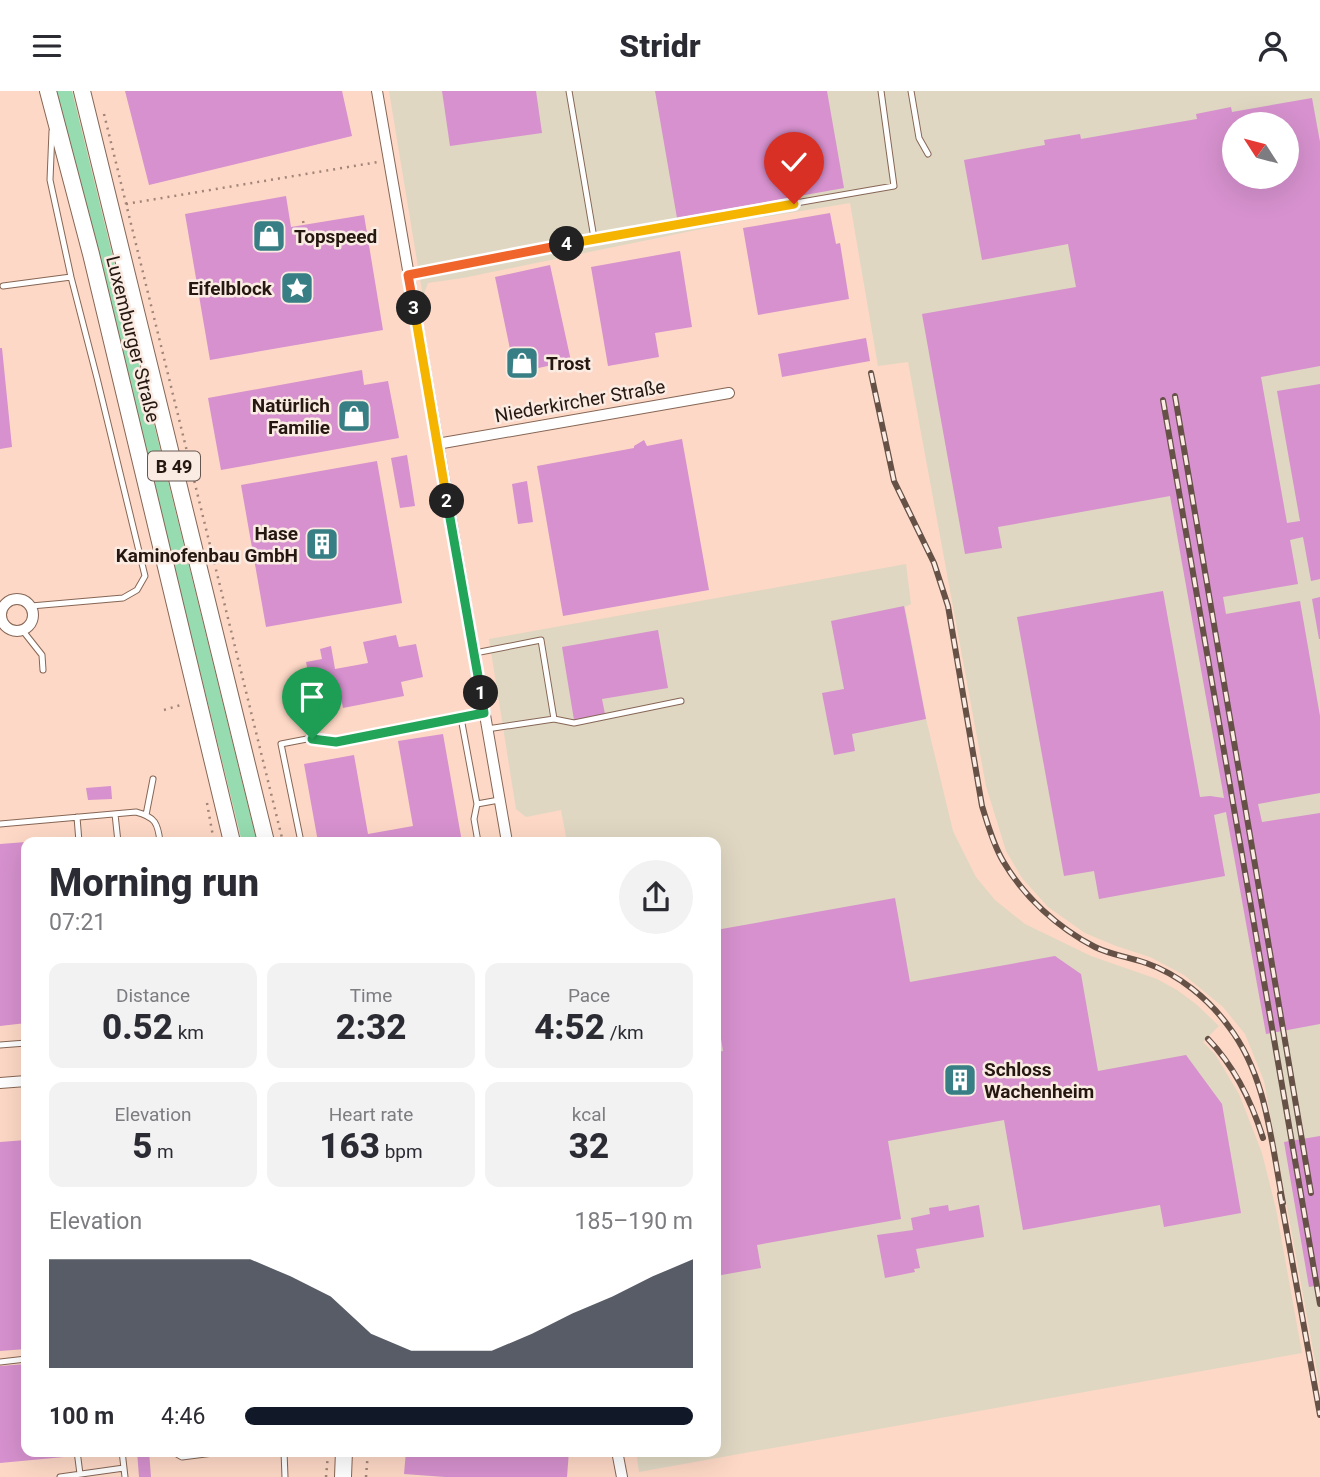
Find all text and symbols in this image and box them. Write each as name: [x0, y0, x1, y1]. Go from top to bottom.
icon: menu: [28, 27, 66, 65]
text: Stridr: [619, 27, 701, 65]
icon: person: [1254, 27, 1292, 65]
north arrow: [1222, 112, 1298, 189]
map controls: [1222, 112, 1299, 189]
pin: [764, 132, 824, 204]
icon: check: [775, 143, 813, 181]
shop icon: Topspeed: [250, 217, 288, 255]
place label: Topspeed: [294, 225, 377, 248]
pin: 4: [550, 227, 584, 261]
text: 4: [561, 232, 572, 255]
street label: Luxemburger Straße: [101, 253, 165, 425]
place icon: Eifelblock: [278, 269, 316, 307]
place label: Eifelblock: [188, 277, 273, 300]
pin: 3: [396, 291, 432, 325]
text: 3: [408, 296, 419, 319]
shop icon: Trost: [503, 344, 541, 382]
place label: Trost: [546, 352, 591, 375]
street label: Niederkircher Straße: [493, 375, 667, 427]
place label: Natürlich Familie: [252, 394, 330, 439]
shop icon: Natürlich Familie: [335, 397, 373, 435]
road number: B 49: [148, 451, 200, 481]
pin: 2: [430, 483, 464, 519]
text: 2: [441, 489, 452, 512]
place label: Hase Kaminofenbau GmbH: [116, 522, 298, 567]
building icon: Hase Kaminofenbau GmbH: [303, 525, 341, 563]
pin: [282, 667, 342, 739]
pin: 1: [463, 675, 498, 711]
icon: arrive: [293, 678, 331, 716]
text: 1: [475, 681, 486, 704]
button: share: [619, 860, 693, 934]
text: Morning run: [49, 861, 259, 905]
text: 07:21: [49, 909, 106, 936]
text: Distance: [116, 984, 190, 1007]
text: Time: [350, 984, 392, 1007]
text: Pace: [568, 984, 610, 1007]
text: 0.52: [102, 1007, 173, 1048]
text: 2:32: [336, 1007, 406, 1048]
text: 4:52: [534, 1007, 605, 1048]
text: km: [173, 1021, 204, 1044]
text: /km: [605, 1021, 644, 1044]
place label: Schloss Wachenheim: [984, 1058, 1094, 1103]
building icon: Schloss Wachenheim: [941, 1061, 979, 1099]
text: Elevation: [115, 1103, 191, 1126]
text: Heart rate: [329, 1103, 413, 1126]
text: kcal: [572, 1103, 606, 1126]
text: 5: [132, 1126, 152, 1167]
text: 163: [319, 1126, 380, 1167]
text: 32: [569, 1126, 609, 1167]
text: m: [152, 1140, 174, 1163]
text: bpm: [380, 1140, 423, 1163]
text: Elevation: [49, 1208, 142, 1235]
text: 185–190 m: [574, 1208, 693, 1235]
text: 100 m: [49, 1403, 114, 1430]
text: 4:46: [161, 1403, 205, 1430]

